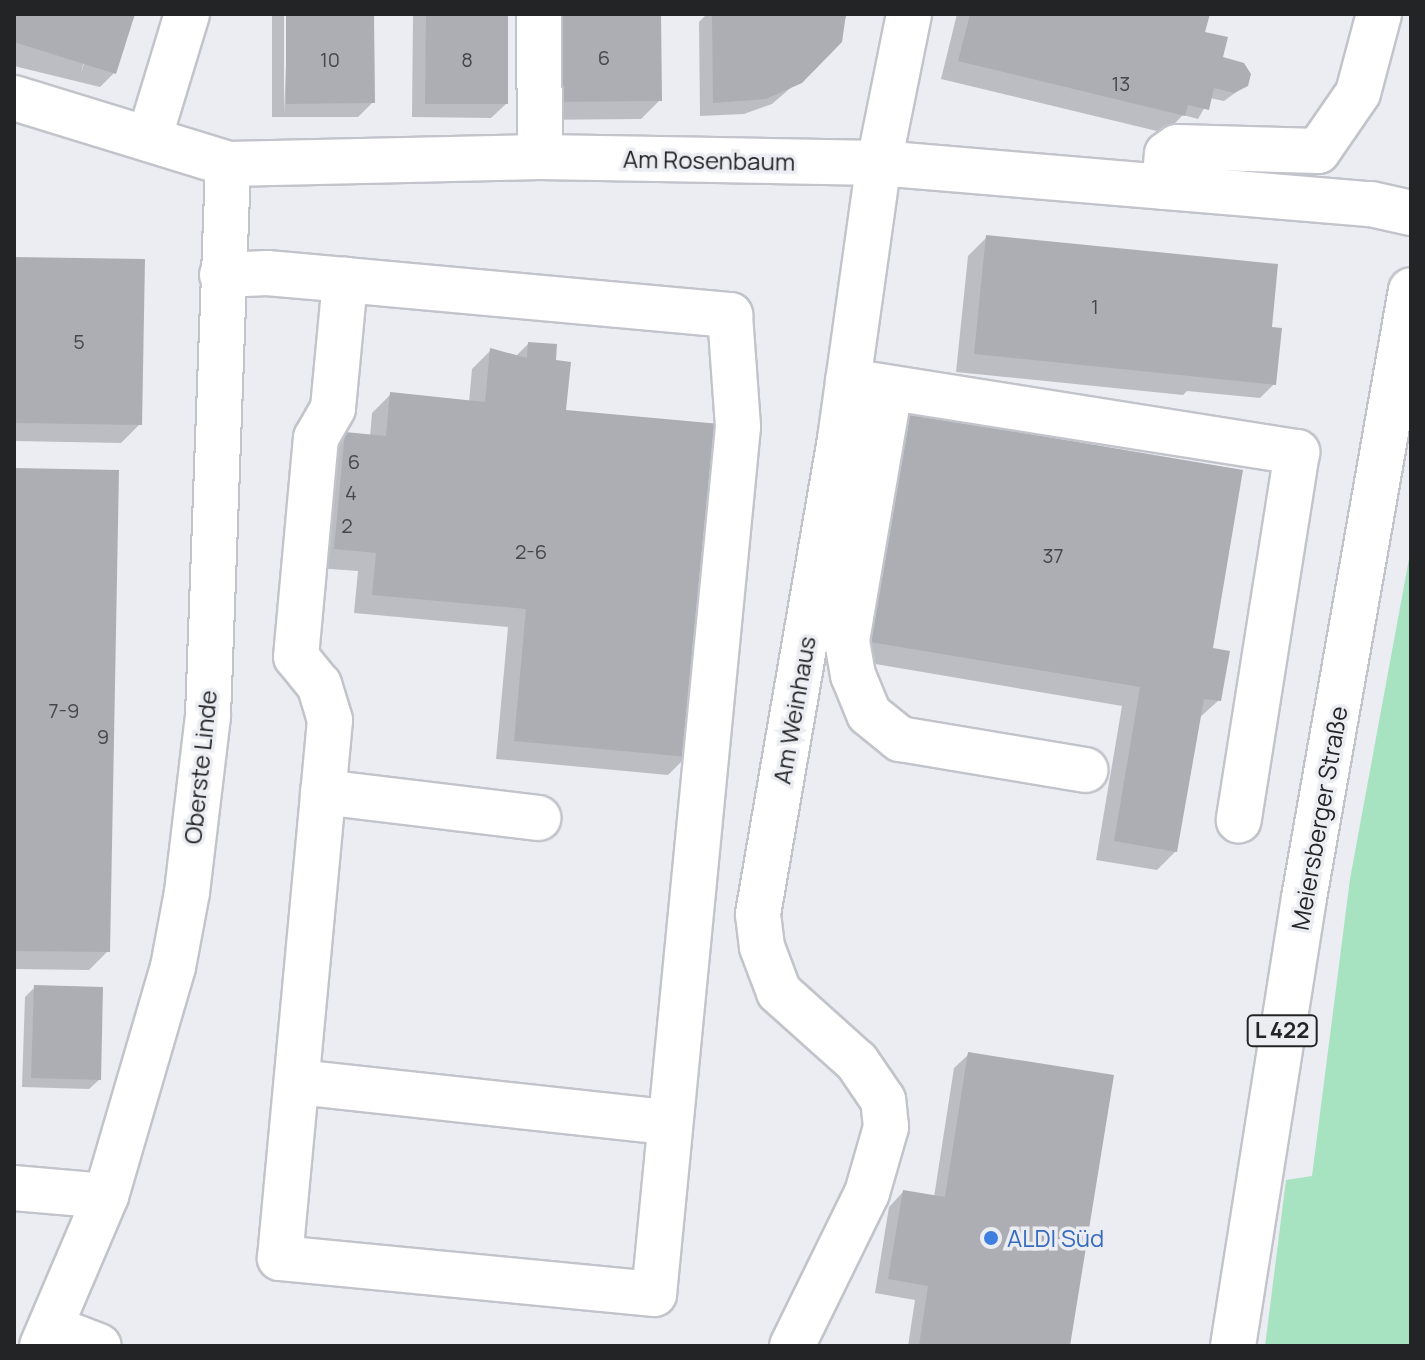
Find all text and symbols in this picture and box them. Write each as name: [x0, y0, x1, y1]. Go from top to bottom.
house number: 6: [598, 45, 610, 69]
house number: 10: [320, 47, 340, 71]
house number: 8: [461, 47, 473, 71]
house number: 13: [1112, 71, 1130, 95]
street label: Am Rosenbaum: [623, 144, 795, 176]
house number: 1: [1091, 294, 1099, 318]
house number: 5: [73, 329, 85, 353]
house number: 6: [348, 449, 360, 473]
house number: 4: [345, 480, 357, 504]
house number: 2: [341, 513, 353, 537]
house number: 2-6: [515, 539, 547, 563]
house number: 37: [1042, 543, 1064, 567]
street label: Am Weinhaus: [767, 634, 821, 786]
street label: Oberste Linde: [178, 689, 222, 845]
house number: 7-9: [49, 698, 79, 722]
street label: Meiersberger Straße: [1285, 704, 1353, 932]
house number: 9: [97, 724, 109, 748]
road number: L 422: [1246, 1013, 1318, 1049]
place label: ALDI Süd: [1007, 1224, 1104, 1252]
marker: ALDI Süd: [982, 1229, 1000, 1247]

